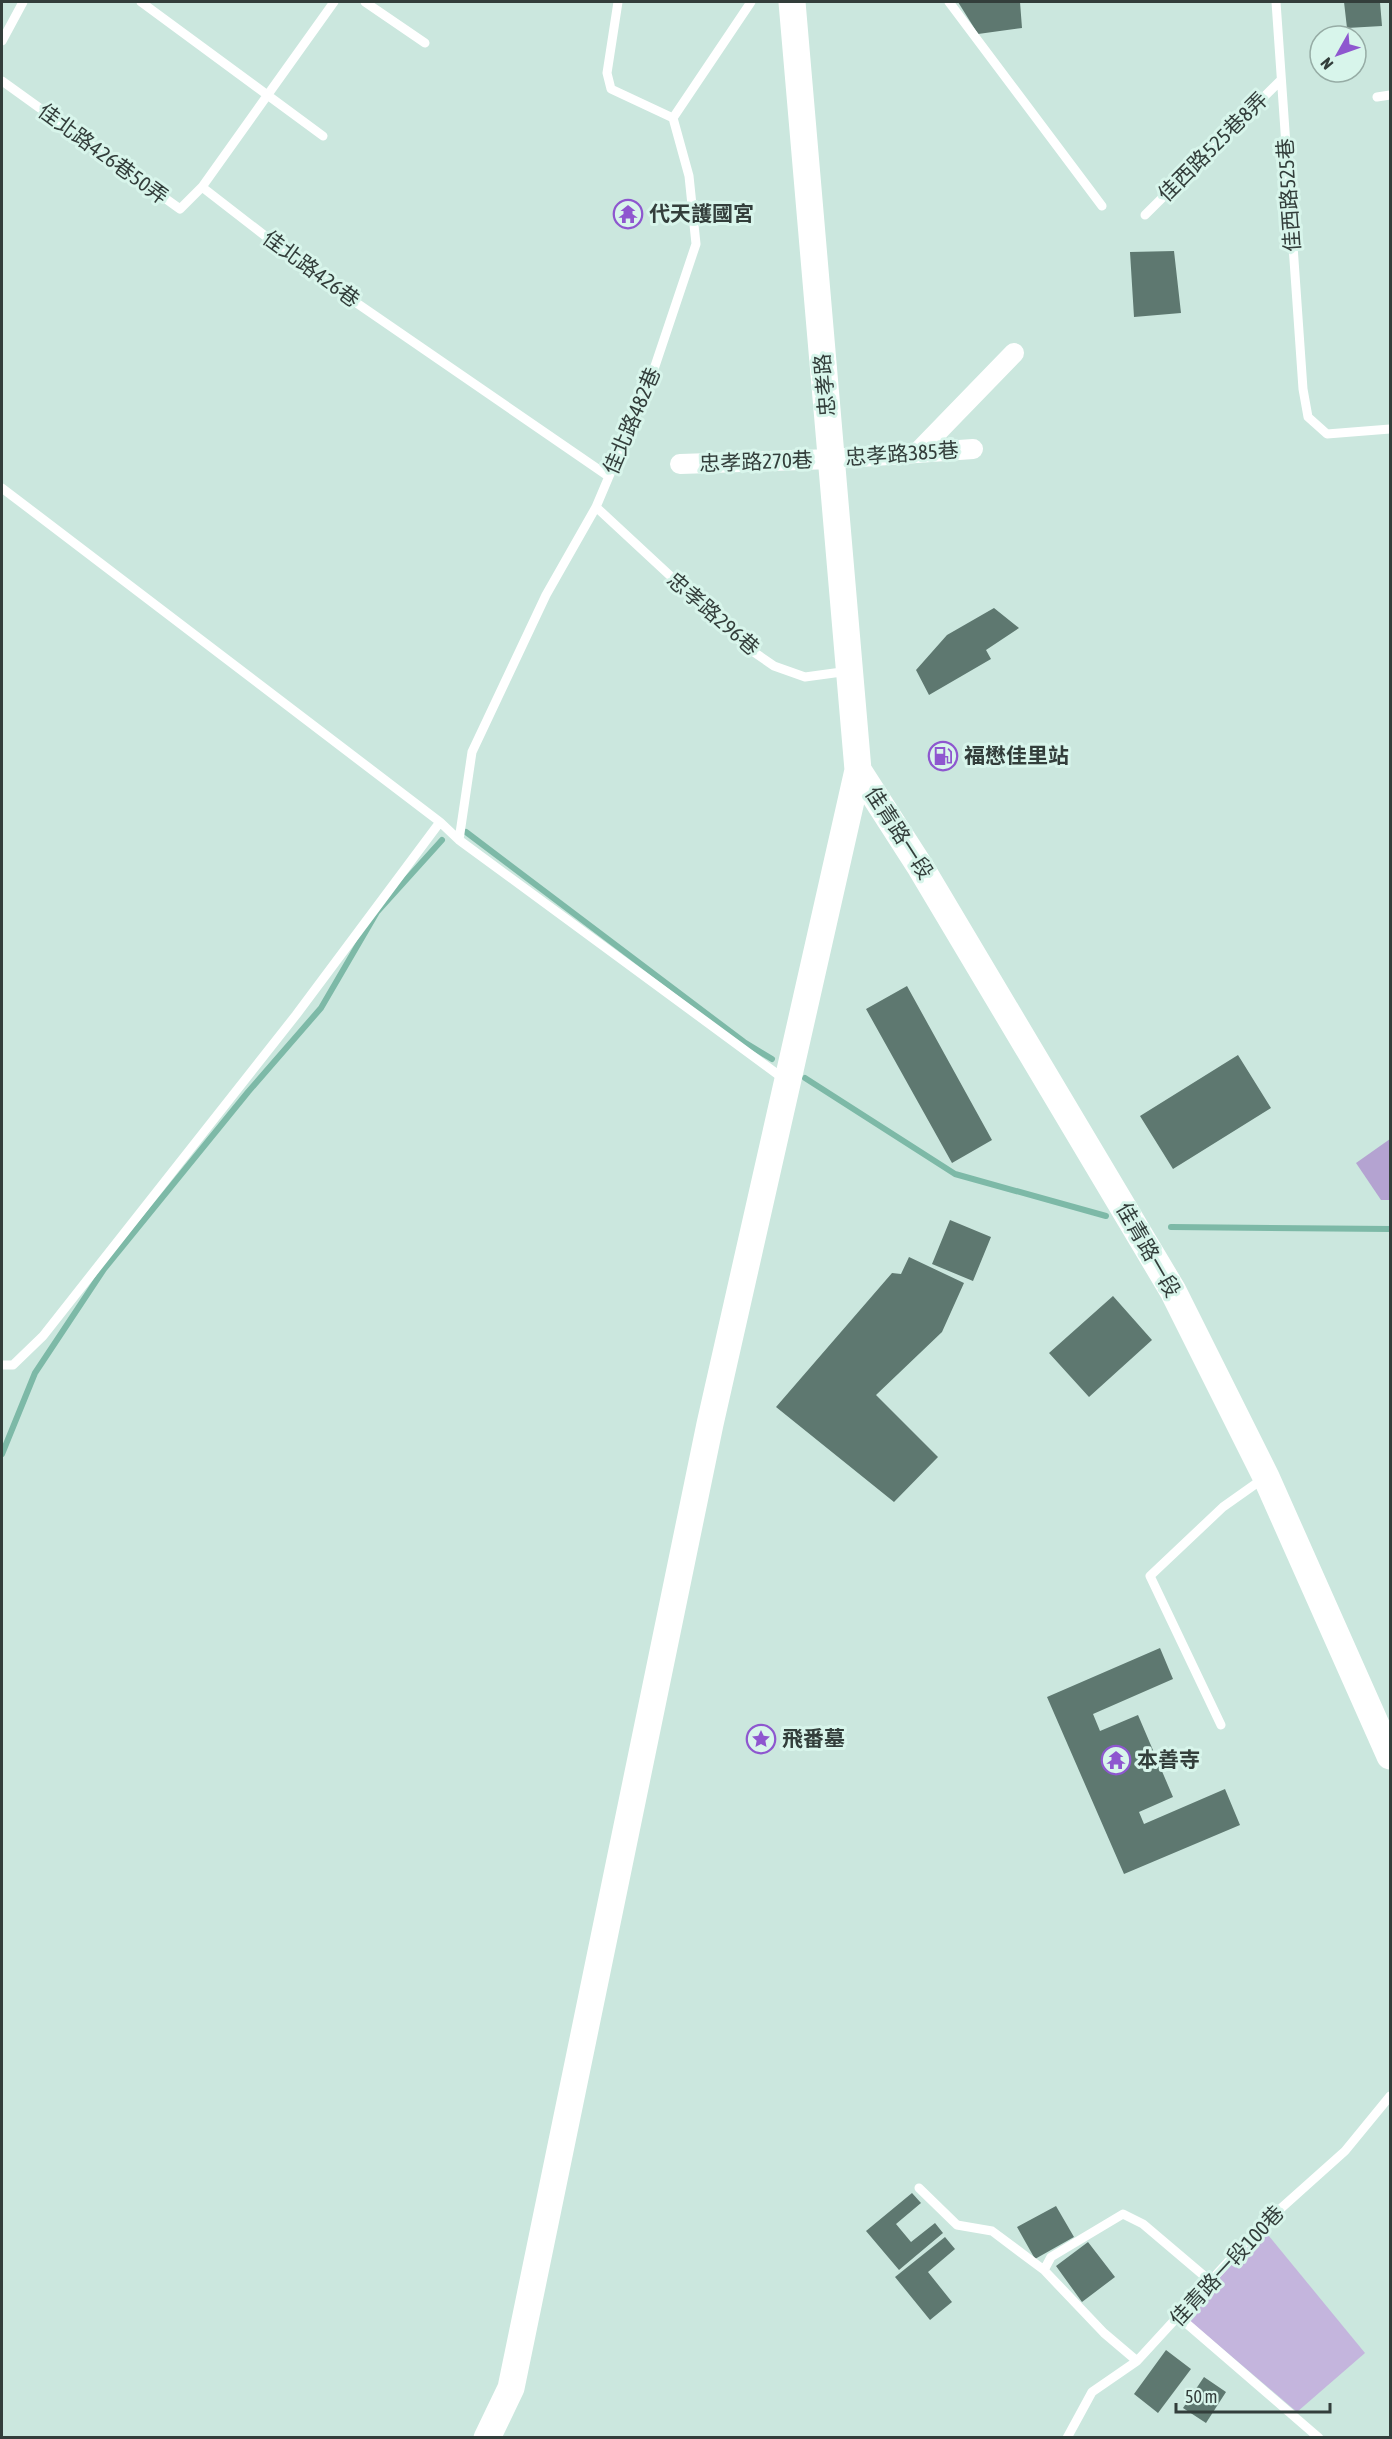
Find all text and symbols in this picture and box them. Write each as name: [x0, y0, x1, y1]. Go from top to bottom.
north arrow: [1308, 24, 1368, 84]
text: N: [1317, 54, 1336, 73]
street label: 佳西路525巷8弄: [1153, 87, 1272, 206]
street label: 佳北路426巷50弄: [34, 98, 173, 208]
street label: 佳西路525巷: [1272, 138, 1304, 253]
temple icon: 代天護國宮: [612, 198, 644, 230]
place label: 代天護國宮: [649, 201, 754, 225]
street label: 佳北路426巷: [259, 225, 365, 311]
street label: 忠孝路: [809, 353, 839, 418]
street label: 佳北路482巷: [598, 364, 664, 478]
street label: 忠孝路385巷: [844, 437, 959, 469]
street label: 忠孝路270巷: [699, 447, 813, 475]
street label: 忠孝路296巷: [663, 567, 764, 660]
fuel station icon: 福懋佳里站: [927, 740, 959, 772]
place label: 福懋佳里站: [964, 743, 1069, 767]
street label: 佳青路一段: [861, 782, 938, 883]
street label: 佳青路一段: [1112, 1198, 1186, 1301]
place icon: 飛番墓: [745, 1723, 777, 1755]
place label: 飛番墓: [782, 1726, 845, 1750]
temple icon: 本善寺: [1100, 1744, 1132, 1776]
place label: 本善寺: [1137, 1747, 1200, 1771]
street label: 佳青路一段100巷: [1164, 2200, 1288, 2330]
scale bar: [1176, 2376, 1330, 2414]
text: 50 m: [1185, 2386, 1217, 2407]

